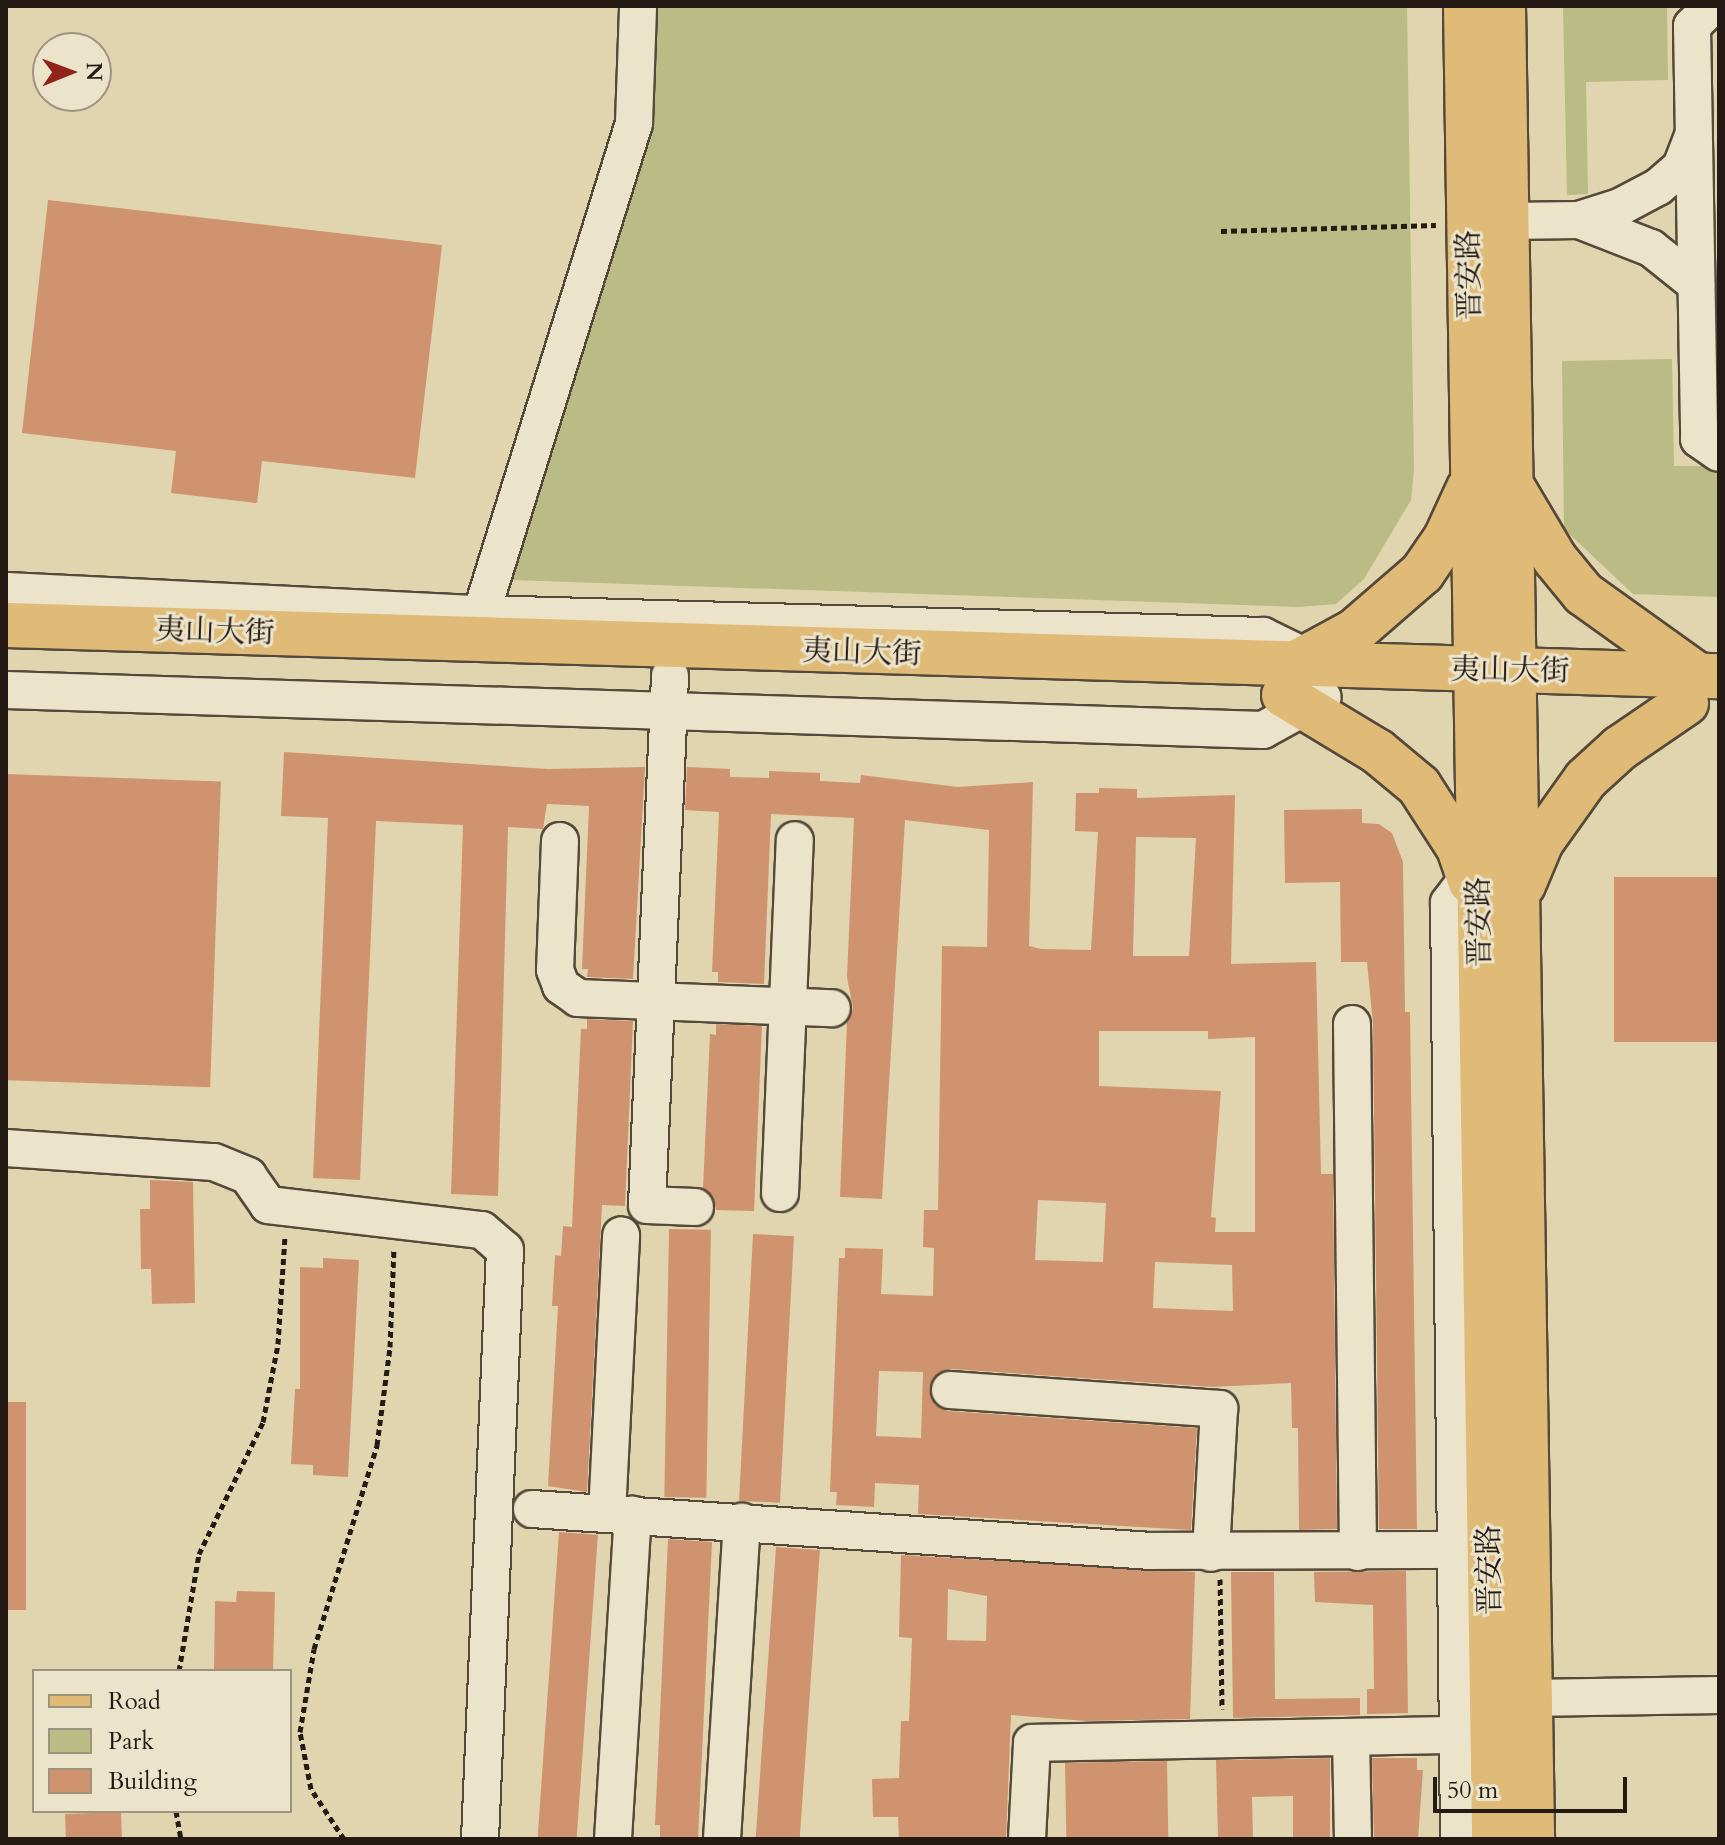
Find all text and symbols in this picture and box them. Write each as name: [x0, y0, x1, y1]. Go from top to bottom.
north arrow: [32, 32, 112, 112]
text: N: [79, 62, 109, 81]
street label: 晋安路: [1451, 230, 1489, 320]
street label: 夷山大街: [154, 612, 276, 652]
street label: 夷山大街: [801, 633, 923, 673]
street label: 夷山大街: [1450, 652, 1570, 690]
street label: 晋安路: [1461, 877, 1499, 967]
street label: 晋安路: [1471, 1525, 1509, 1615]
legend: [32, 1669, 292, 1813]
text: Road: [108, 1685, 161, 1718]
text: Park: [108, 1725, 154, 1758]
scale bar: [1437, 1761, 1631, 1811]
text: Building: [108, 1765, 197, 1798]
text: 50 m: [1447, 1774, 1498, 1807]

